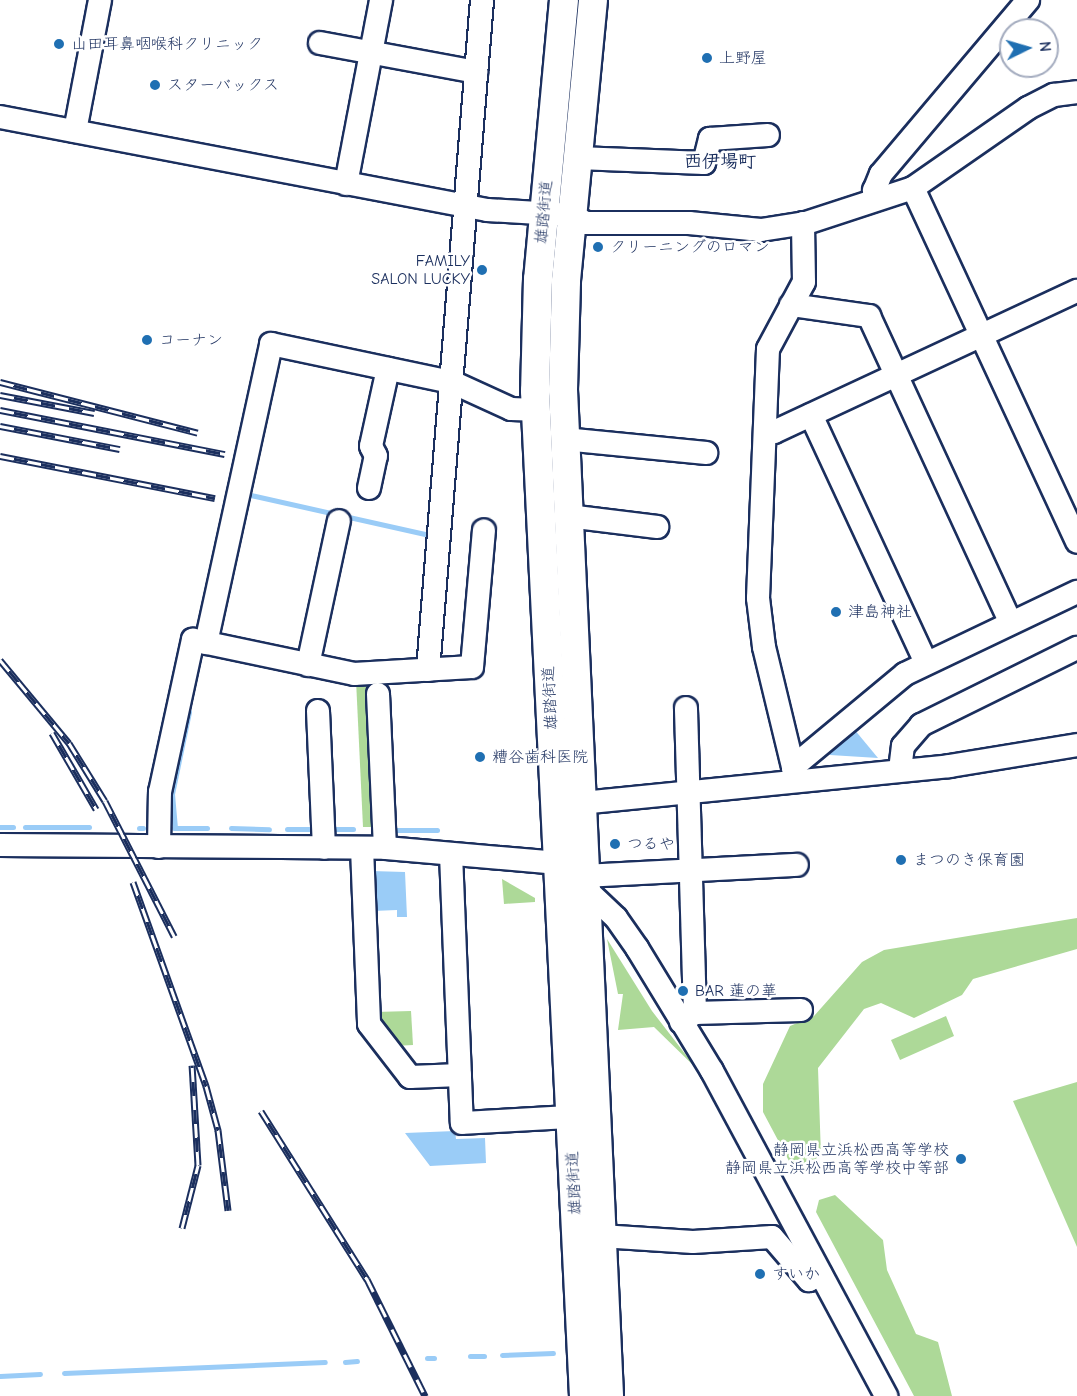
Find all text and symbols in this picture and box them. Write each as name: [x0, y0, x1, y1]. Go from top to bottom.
north arrow: [999, 18, 1059, 78]
place label: 山田耳鼻咽喉科クリニック: [71, 34, 263, 54]
marker: 山田耳鼻咽喉科クリニック: [52, 37, 66, 51]
text: N: [1036, 41, 1054, 53]
place label: 上野屋: [719, 48, 767, 68]
marker: 上野屋: [700, 51, 714, 65]
place label: スターバックス: [167, 75, 279, 95]
marker: スターバックス: [148, 78, 162, 92]
district label: 西伊場町: [684, 151, 756, 173]
street label: 雄踏街道: [532, 179, 556, 245]
place label: クリーニングのロマン: [610, 237, 770, 257]
marker: クリーニングのロマン: [591, 240, 605, 254]
place label: FAMILY SALON LUCKY: [371, 251, 470, 289]
marker: FAMILY SALON LUCKY: [475, 263, 489, 277]
place label: コーナン: [159, 330, 223, 350]
marker: コーナン: [140, 333, 154, 347]
place label: 津島神社: [848, 602, 912, 622]
marker: 津島神社: [829, 605, 843, 619]
street label: 雄踏街道: [539, 666, 561, 730]
place label: 糟谷歯科医院: [492, 747, 588, 767]
marker: 糟谷歯科医院: [473, 750, 487, 764]
place label: つるや: [627, 834, 675, 854]
marker: つるや: [608, 837, 622, 851]
place label: まつのき保育園: [913, 850, 1025, 870]
marker: まつのき保育園: [894, 853, 908, 867]
place label: BAR 蓮の華: [695, 981, 777, 1001]
marker: BAR 蓮の華: [676, 984, 690, 998]
place label: 静岡県立浜松西高等学校 静岡県立浜松西高等学校中等部: [725, 1140, 949, 1178]
street label: 雄踏街道: [563, 1151, 585, 1215]
marker: 静岡県立浜松西高等学校 静岡県立浜松西高等学校中等部: [954, 1152, 968, 1166]
place label: すいか: [772, 1264, 820, 1284]
marker: すいか: [753, 1267, 767, 1281]

